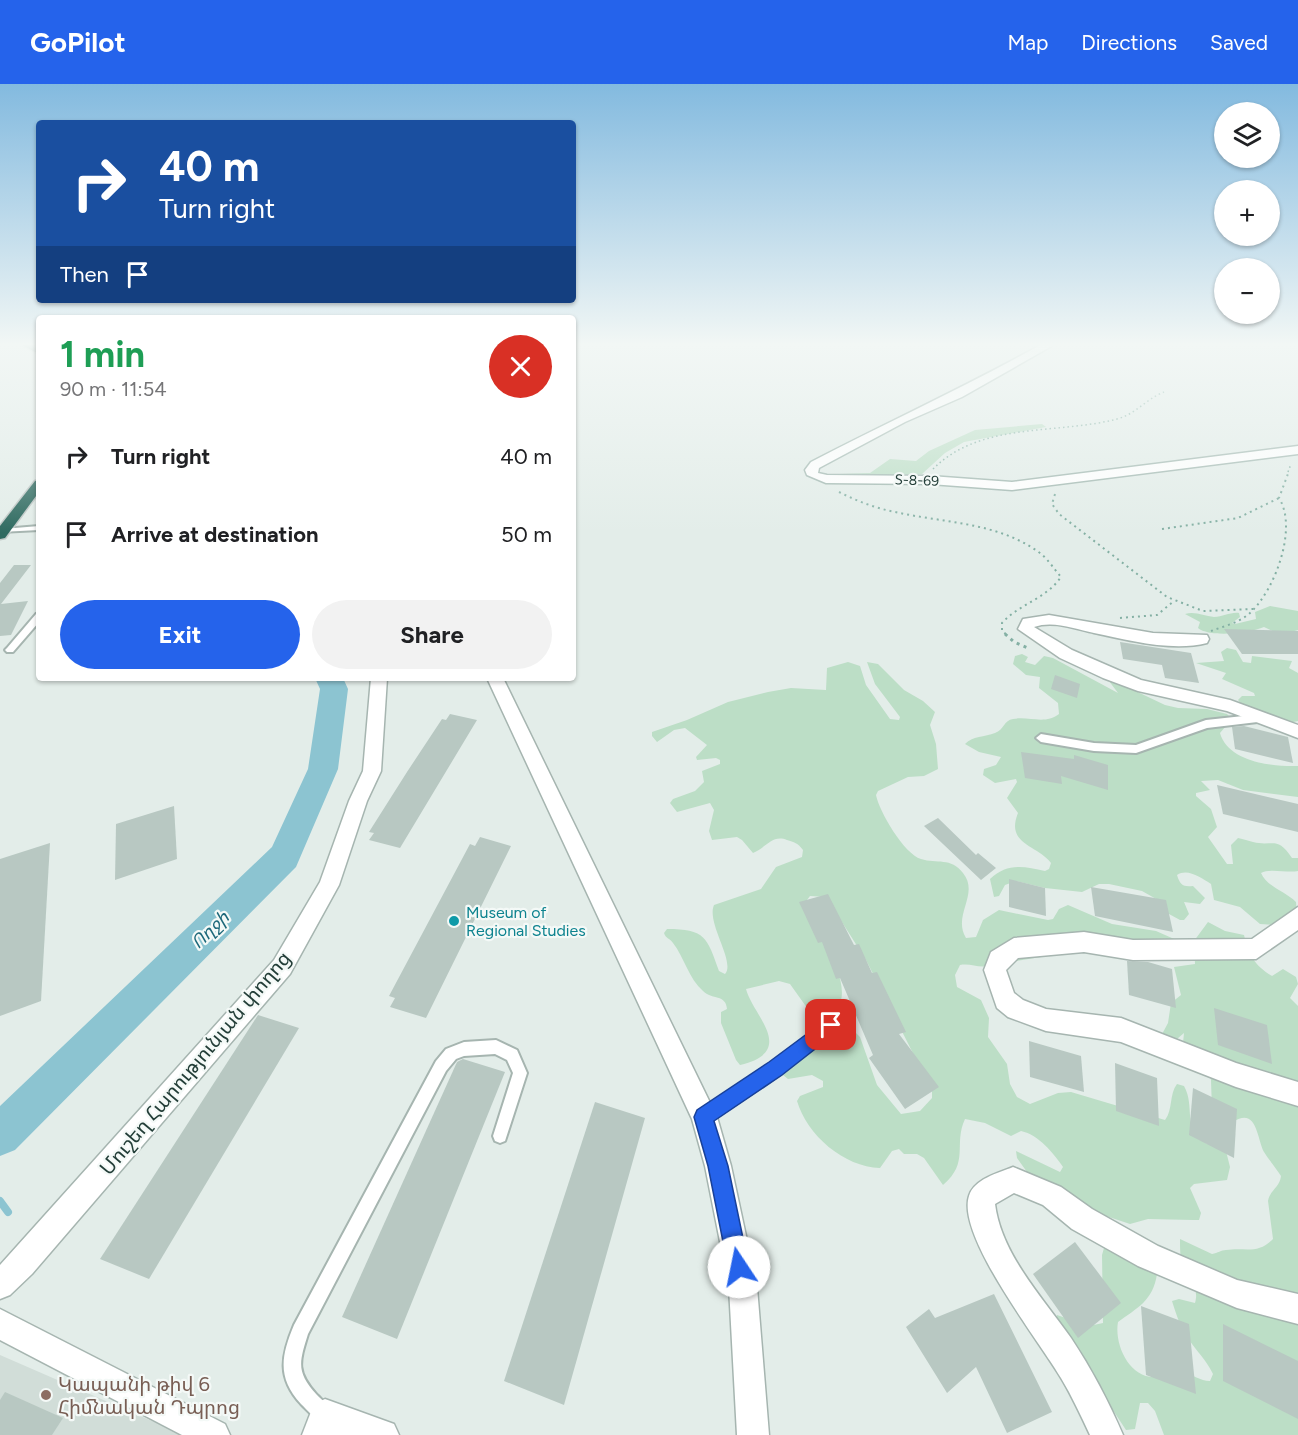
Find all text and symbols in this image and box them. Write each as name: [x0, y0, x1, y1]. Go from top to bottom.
text: GoPilot: [30, 25, 126, 59]
text: Map: [1007, 30, 1048, 55]
text: Directions: [1081, 30, 1177, 55]
text: Saved: [1210, 30, 1268, 55]
map controls: [1214, 102, 1280, 324]
button: layers: [1214, 102, 1280, 168]
text: 40 m: [159, 141, 259, 192]
icon: right: [60, 144, 138, 222]
button: +: [1214, 180, 1280, 246]
text: Turn right: [159, 192, 275, 225]
icon: arrive: [121, 258, 154, 291]
button: −: [1214, 258, 1280, 324]
text: Then: [60, 261, 109, 288]
text: 1 min: [60, 333, 145, 376]
button: close: [489, 335, 552, 398]
text: 90 m · 11:54: [60, 377, 167, 401]
icon: right: [60, 440, 93, 473]
text: Turn right: [111, 443, 210, 470]
text: 40 m: [500, 443, 552, 470]
street label: Տ-8-69: [895, 471, 939, 490]
icon: arrive: [60, 518, 93, 551]
text: Arrive at destination: [111, 521, 319, 548]
text: 50 m: [501, 521, 552, 548]
button: Exit: [60, 600, 300, 669]
button: Share: [312, 600, 552, 669]
place label: Museum of Regional Studies: [466, 903, 586, 940]
water label: Ողջի: [186, 906, 234, 953]
marker: Museum of Regional Studies: [447, 914, 461, 928]
street label: Մուշեղ Հարությունյան փողոց: [94, 946, 296, 1180]
pin: [805, 999, 856, 1050]
icon: arrive: [814, 1008, 847, 1041]
position arrow: [707, 1235, 771, 1299]
place label: Կապանի թիվ 6 Հիմնական Դպրոց: [58, 1372, 240, 1419]
marker: Կապանի թիվ 6 Հիմնական Դպրոց: [39, 1388, 53, 1402]

